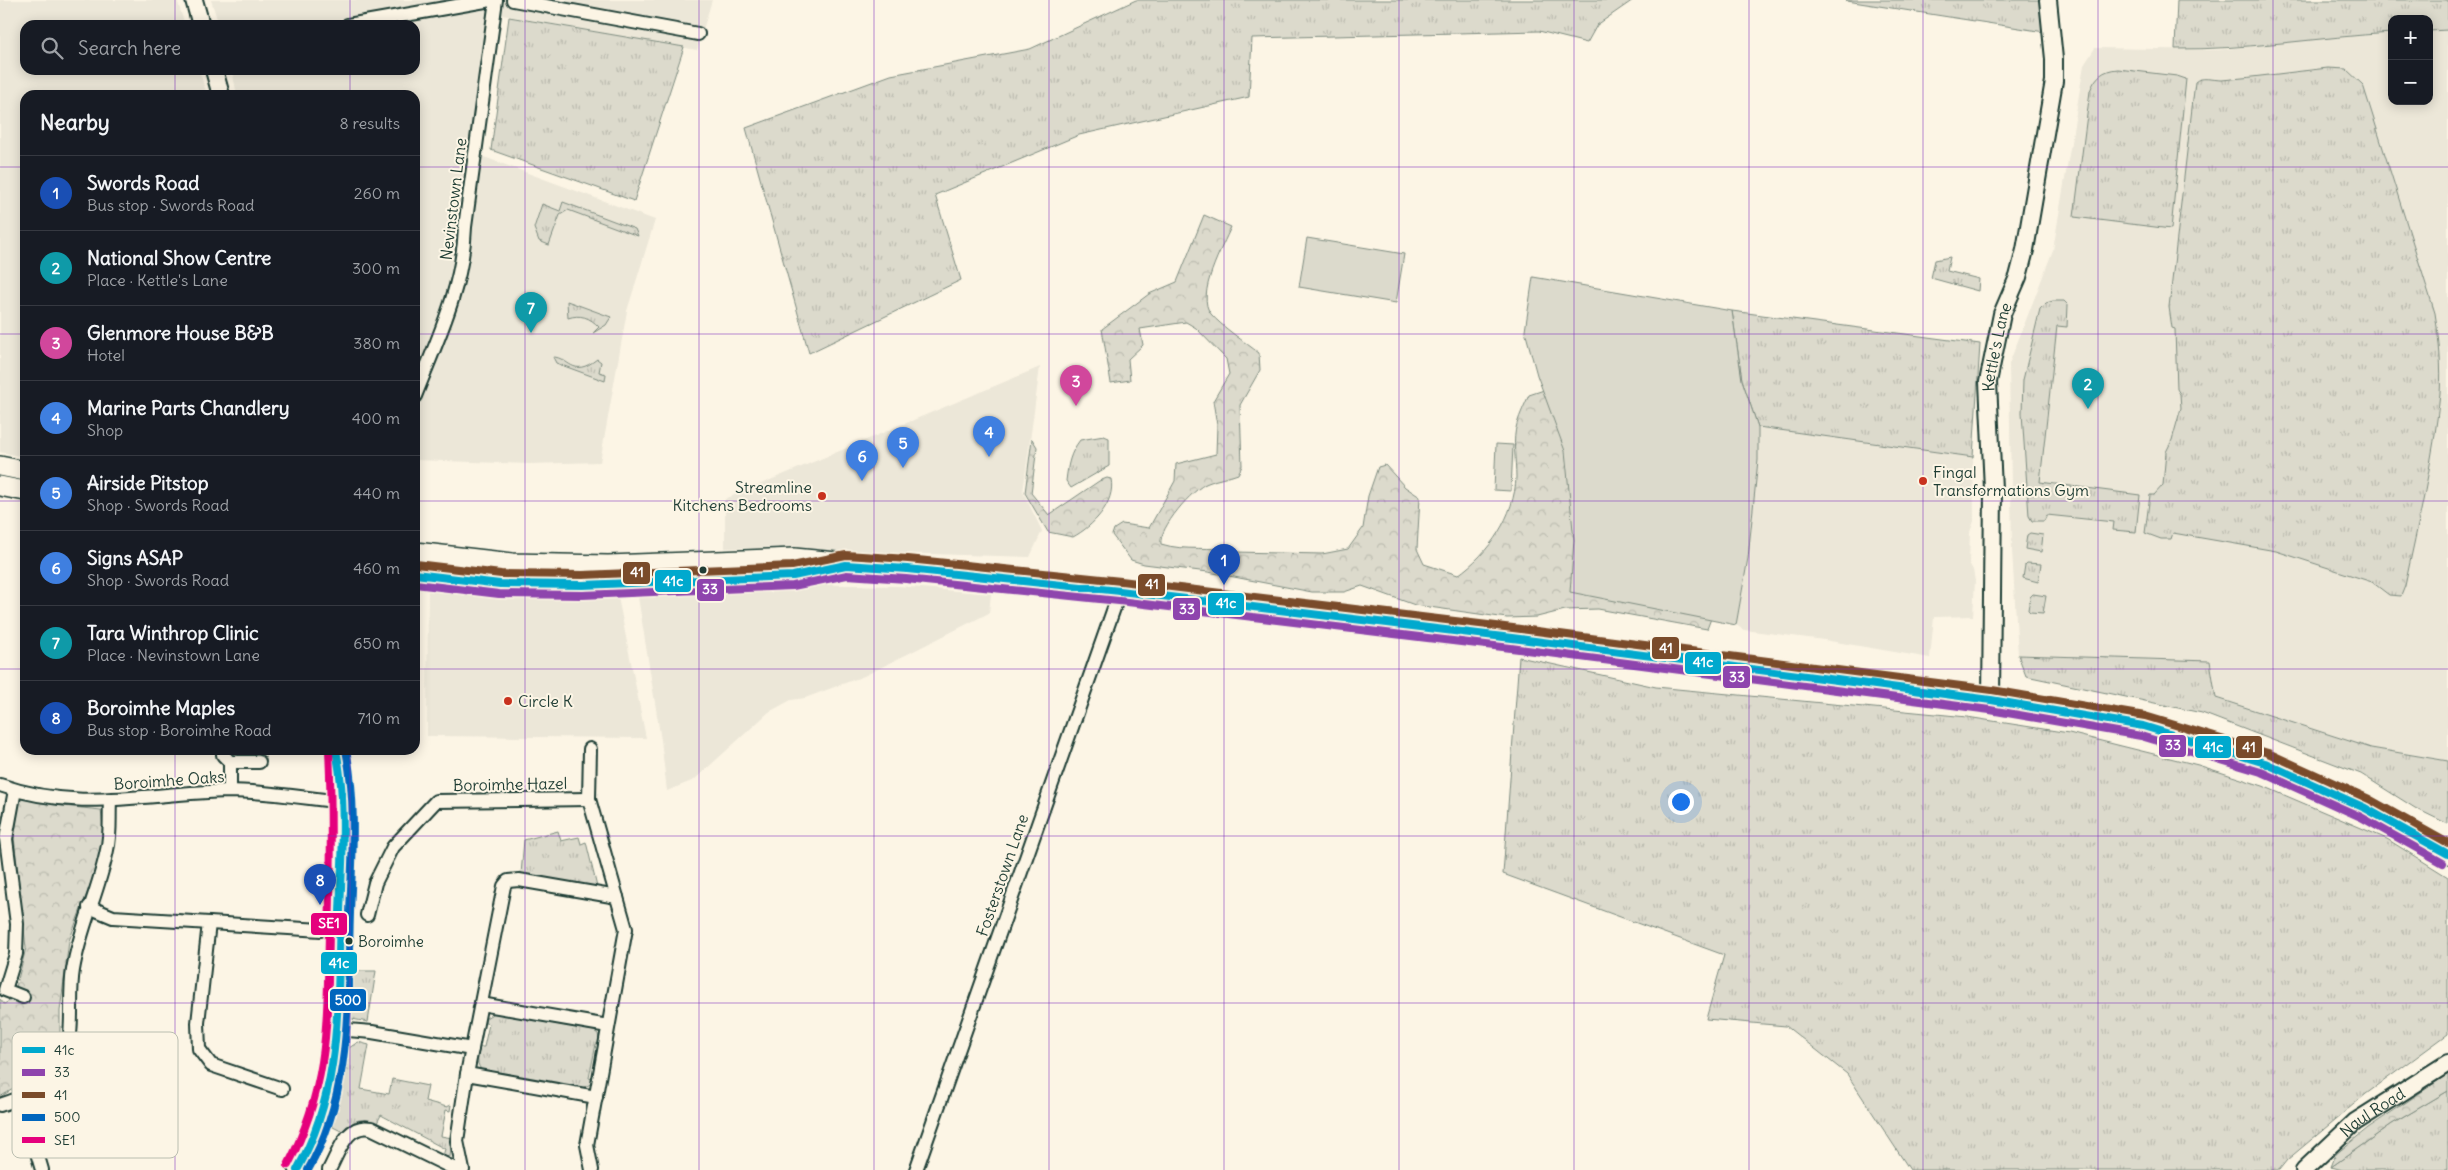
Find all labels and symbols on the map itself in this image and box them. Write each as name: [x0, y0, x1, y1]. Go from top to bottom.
street label: Nevinstown Lane: [436, 137, 470, 261]
pin: 7: [515, 292, 547, 333]
street label: Kettle's Lane: [1978, 299, 2016, 392]
pin: 3: [1060, 365, 1092, 406]
pin: 2: [2072, 368, 2104, 409]
pin: 4: [973, 416, 1005, 457]
pin: 5: [887, 427, 919, 468]
pin: 6: [846, 440, 878, 481]
place label: Fingal Transformations Gym: [1933, 462, 2089, 500]
marker: Fingal Transformations Gym: [1917, 475, 1929, 487]
place label: Streamline Kitchens Bedrooms: [673, 477, 812, 515]
marker: Streamline Kitchens Bedrooms: [816, 490, 828, 502]
pin: 1: [1208, 544, 1240, 585]
line badge: 41: [622, 561, 651, 585]
text: 41: [630, 563, 644, 581]
unlabelled marker: [698, 565, 708, 575]
line badge: 41c: [654, 569, 692, 593]
text: 41c: [663, 572, 683, 590]
line badge: 41: [1137, 573, 1166, 597]
text: 41: [1145, 575, 1159, 593]
line badge: 33: [696, 578, 725, 602]
text: 33: [702, 580, 718, 598]
line badge: 41c: [1207, 592, 1245, 616]
text: 41c: [1216, 594, 1236, 612]
line badge: 33: [1172, 597, 1201, 621]
text: 33: [1179, 600, 1195, 618]
line badge: 41: [1651, 636, 1680, 660]
text: 41: [1659, 639, 1673, 657]
line badge: 41c: [1684, 651, 1722, 675]
text: 41c: [1693, 653, 1713, 671]
line badge: 33: [1722, 665, 1751, 689]
text: 33: [1729, 668, 1745, 686]
place label: Circle K: [518, 691, 573, 711]
marker: Circle K: [502, 695, 514, 707]
line badge: 33: [2158, 734, 2187, 758]
line badge: 41c: [2194, 735, 2232, 759]
line badge: 41: [2235, 735, 2263, 759]
text: 33: [2165, 736, 2181, 754]
text: 41c: [2203, 738, 2223, 756]
text: 41: [2242, 738, 2256, 756]
street label: Boroimhe Oaks: [113, 766, 225, 794]
street label: Boroimhe Hazel: [453, 773, 567, 795]
your location: [1668, 789, 1694, 815]
street label: Fosterstown Lane: [972, 811, 1032, 939]
pin: 8: [304, 864, 336, 905]
line badge: SE1: [310, 912, 348, 936]
text: SE1: [318, 914, 340, 932]
place label: Boroimhe: [358, 932, 424, 951]
marker: Boroimhe: [344, 936, 354, 946]
line badge: 41c: [320, 951, 358, 975]
text: 41c: [329, 954, 349, 972]
line badge: 500: [329, 988, 367, 1012]
text: 500: [335, 991, 361, 1009]
legend: [12, 1032, 178, 1158]
text: 41c: [54, 1041, 75, 1059]
text: 33: [54, 1063, 70, 1081]
street label: Naul Road: [2336, 1083, 2409, 1141]
text: 41: [54, 1086, 68, 1104]
text: 500: [54, 1108, 80, 1126]
text: SE1: [54, 1131, 76, 1149]

